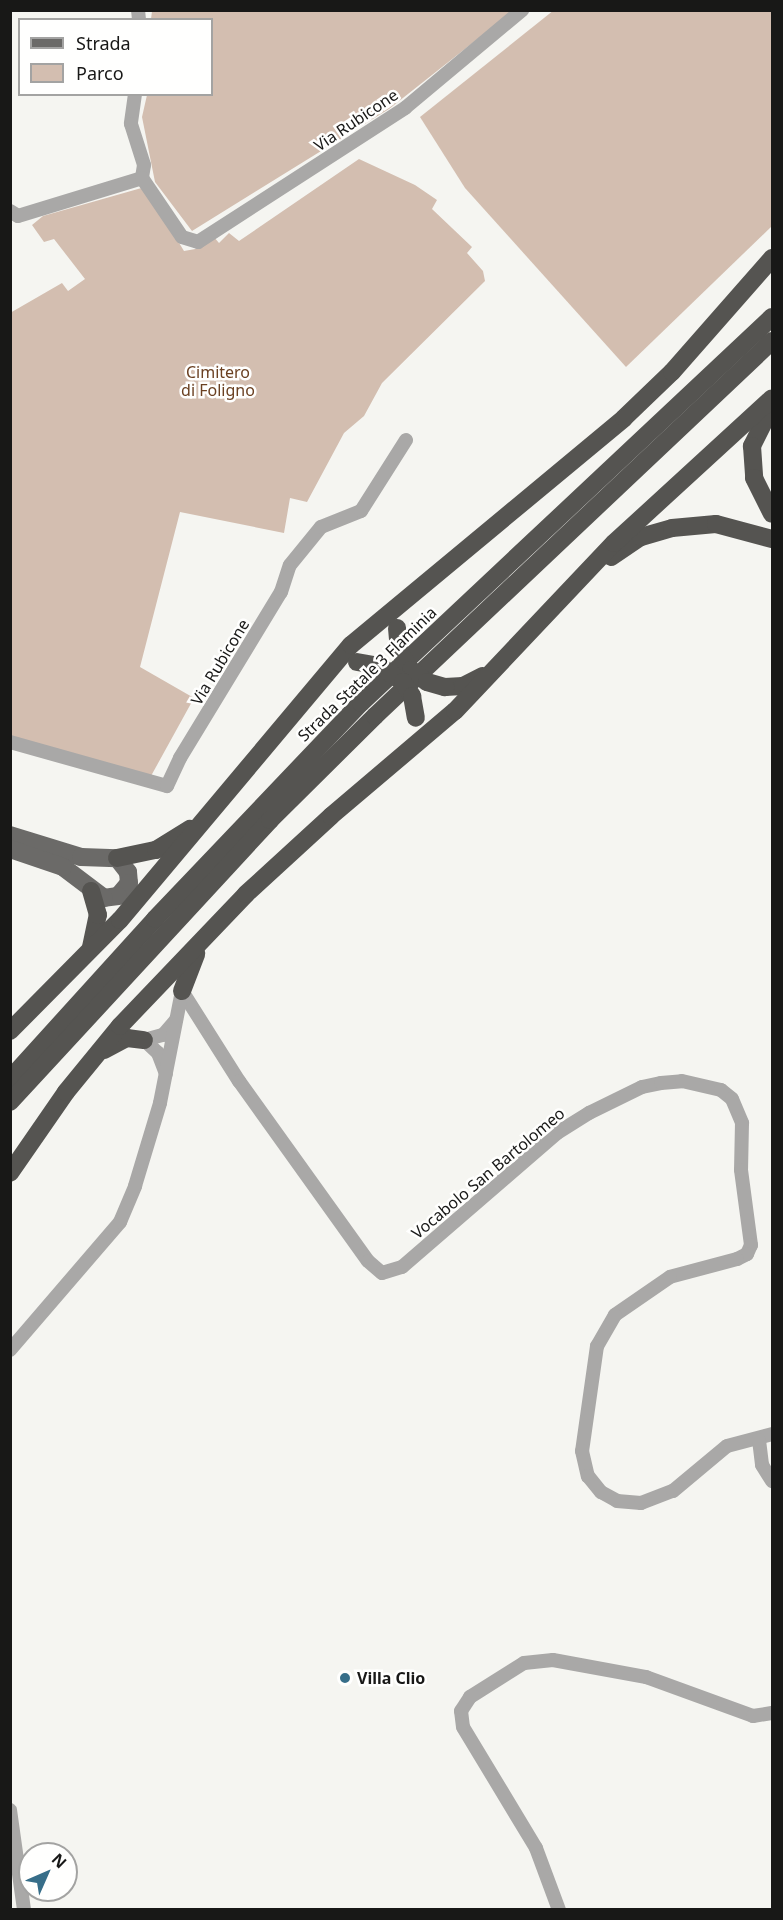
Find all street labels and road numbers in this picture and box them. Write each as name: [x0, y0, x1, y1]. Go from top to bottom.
street label: Via Rubicone: [310, 85, 402, 155]
street label: Strada Statale 3 Flaminia: [294, 603, 440, 745]
street label: Via Rubicone: [187, 616, 253, 708]
street label: Vocabolo San Bartolomeo: [408, 1103, 568, 1243]

